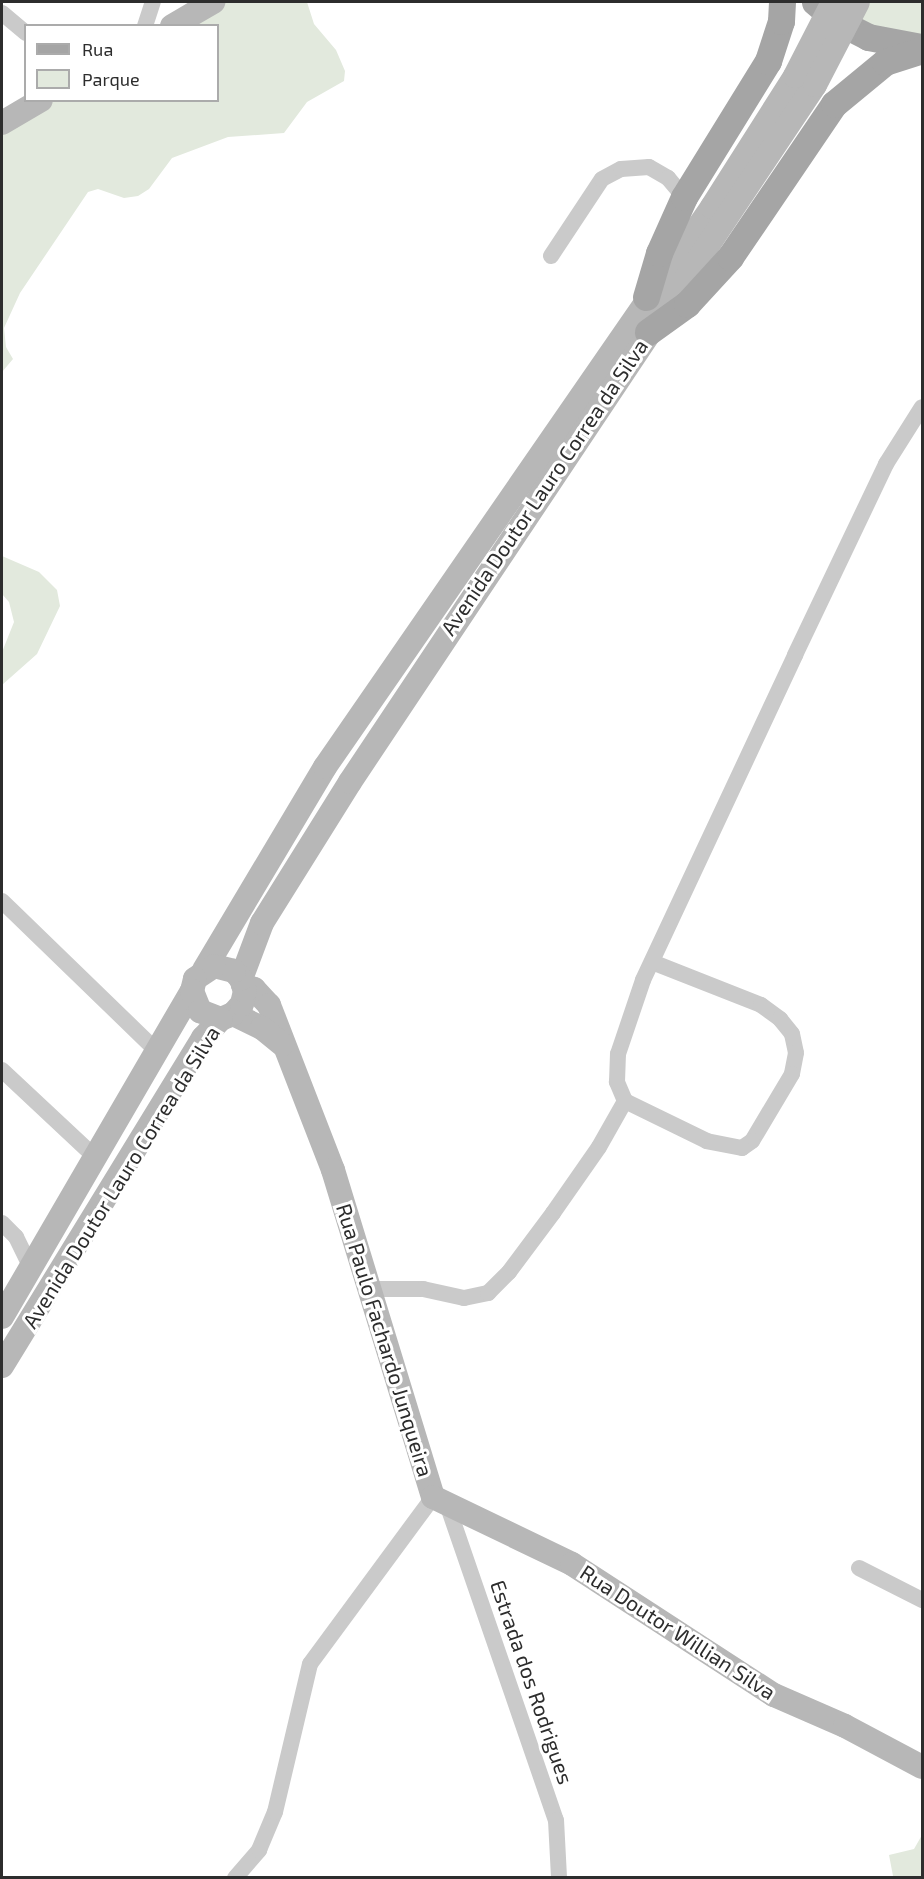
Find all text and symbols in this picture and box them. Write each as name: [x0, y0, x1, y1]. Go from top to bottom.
legend: [24, 24, 219, 102]
text: Rua: [82, 38, 113, 60]
text: Parque: [82, 68, 140, 90]
street label: Avenida Doutor Lauro Correa da Silva: [435, 334, 653, 640]
street label: Avenida Doutor Lauro Correa da Silva: [17, 1021, 225, 1333]
street label: Rua Paulo Fachardo Junqueira: [331, 1200, 439, 1480]
street label: Rua Doutor Willian Silva: [575, 1559, 781, 1705]
street label: Estrada dos Rodrigues: [485, 1577, 579, 1787]

